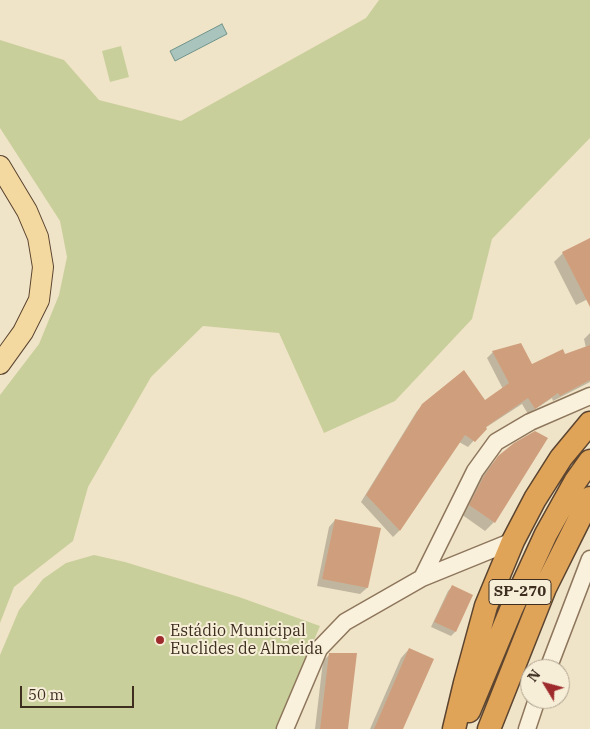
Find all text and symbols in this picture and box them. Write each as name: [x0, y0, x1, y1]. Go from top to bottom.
road number: SP-270: [489, 580, 551, 604]
place label: Estádio Municipal Euclides de Almeida: [170, 621, 323, 659]
marker: Estádio Municipal Euclides de Almeida: [154, 634, 166, 646]
north arrow: [520, 659, 570, 709]
text: N: [523, 666, 544, 685]
scale bar: [22, 676, 136, 708]
text: 50 m: [28, 685, 64, 704]

